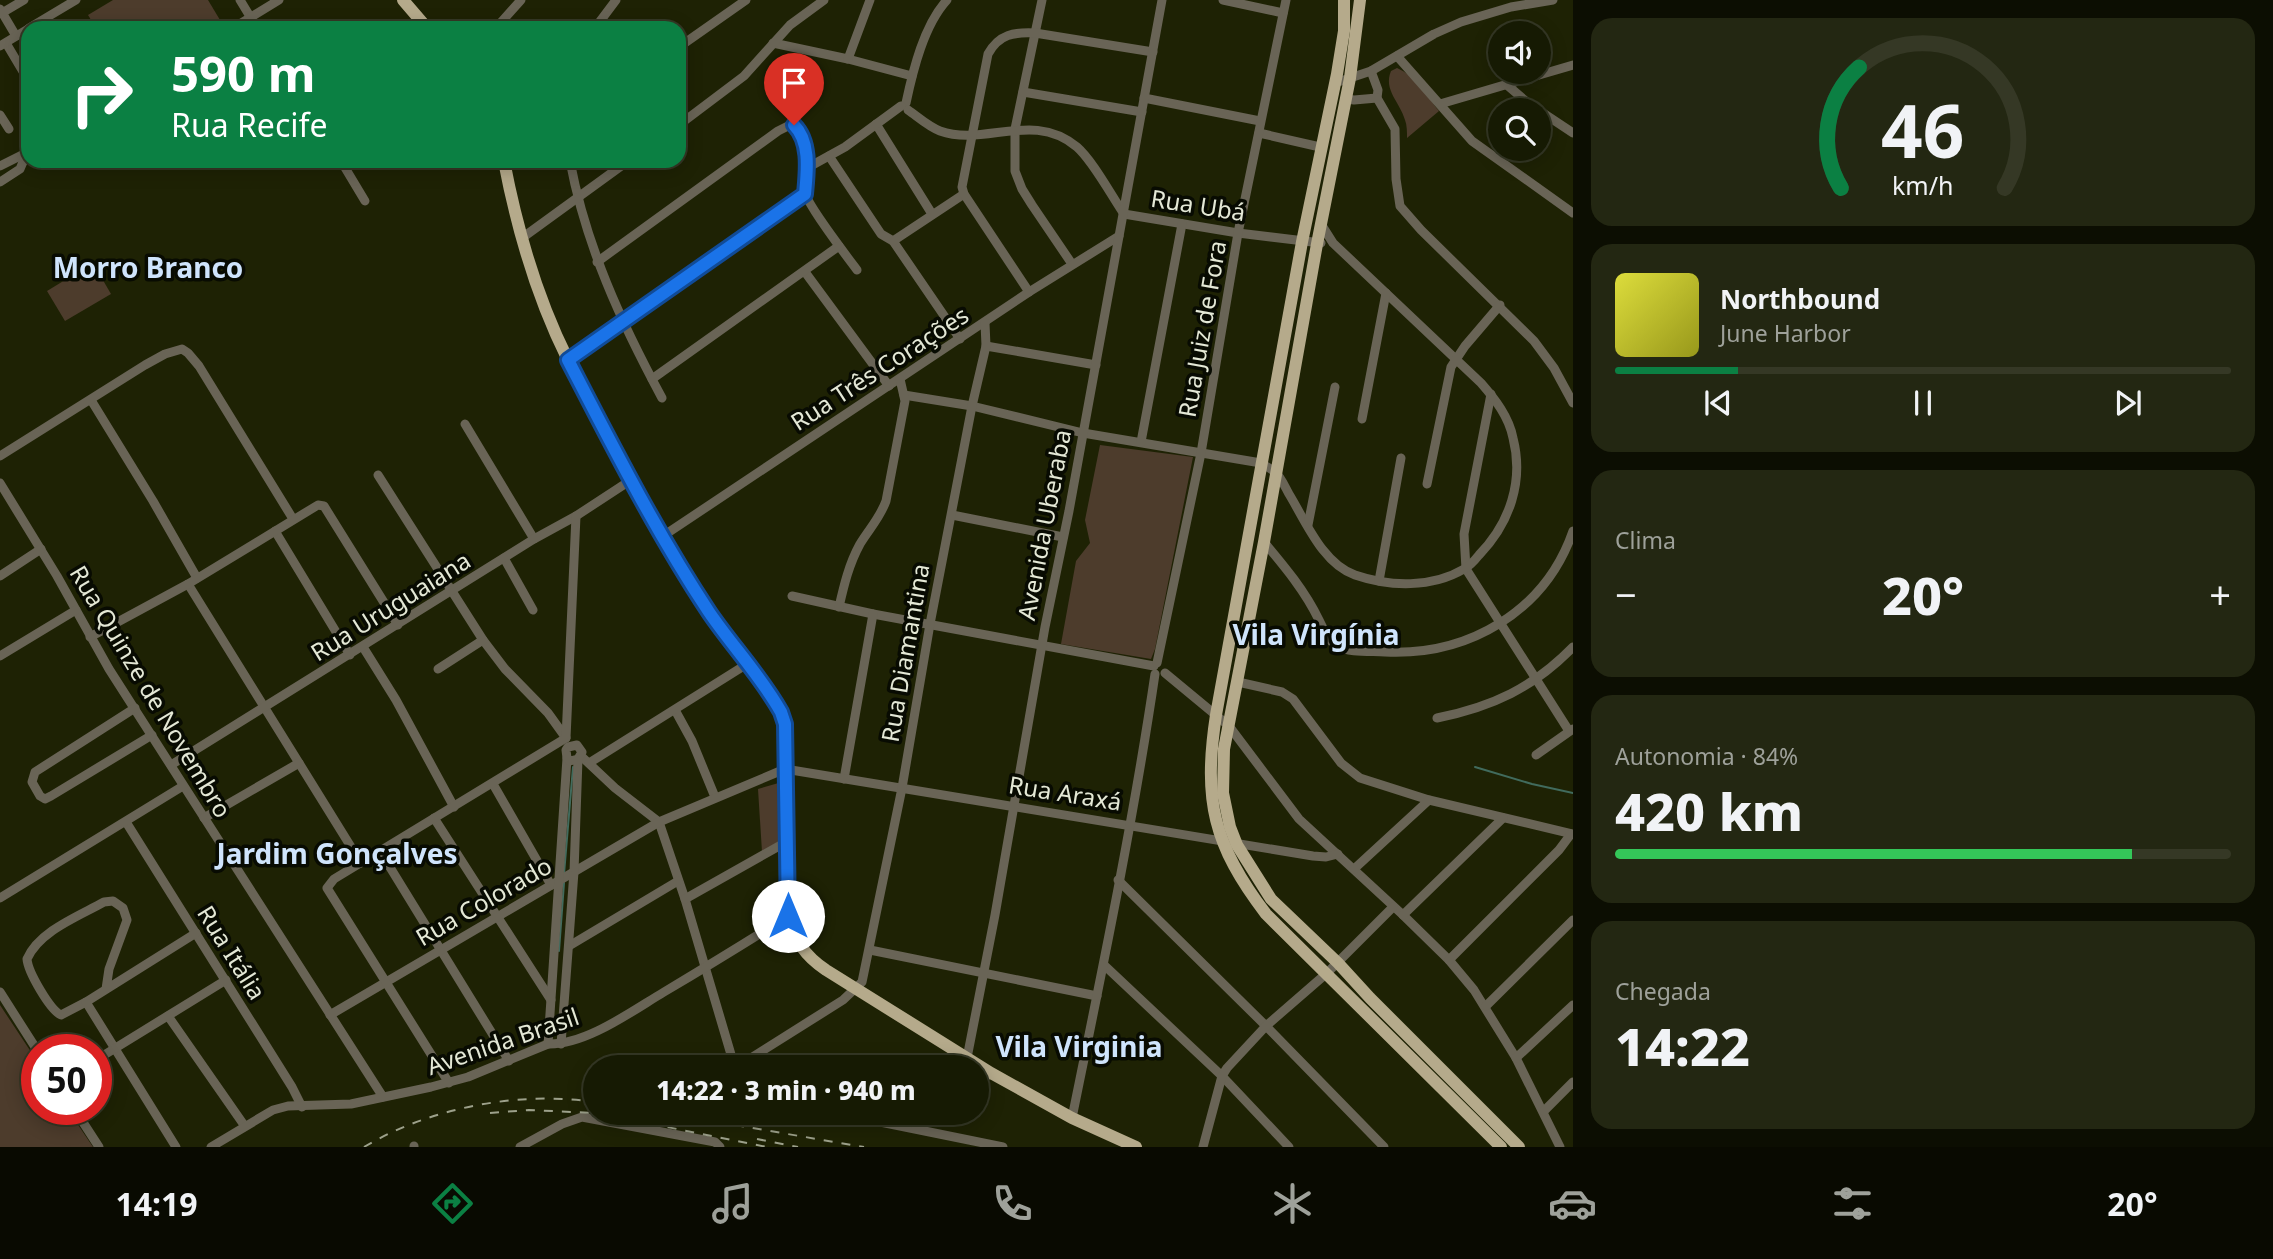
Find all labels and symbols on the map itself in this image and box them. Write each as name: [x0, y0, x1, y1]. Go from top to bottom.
pin: [764, 53, 824, 125]
street label: Rua Ubá: [1149, 181, 1248, 228]
street label: Rua Juiz de Fora: [1170, 238, 1233, 420]
district label: Morro Branco: [53, 248, 243, 286]
street label: Rua Três Corações: [784, 298, 975, 438]
street label: Avenida Uberaba: [1009, 427, 1078, 623]
street label: Rua Uruguaiana: [304, 543, 476, 668]
street label: Rua Quinze de Novembro: [63, 559, 240, 824]
street label: Rua Diamantina: [873, 561, 936, 744]
district label: Vila Virgínia: [1232, 615, 1400, 653]
street label: Rua Araxá: [1006, 767, 1124, 818]
district label: Jardim Gonçalves: [214, 834, 457, 872]
street label: Rua Colorado: [409, 848, 557, 953]
position arrow: [751, 879, 825, 953]
street label: Rua Itália: [190, 899, 274, 1006]
street label: Avenida Brasil: [422, 999, 583, 1082]
district label: Vila Virginia: [995, 1027, 1163, 1065]
speed limit sign: 50: [21, 1034, 112, 1125]

